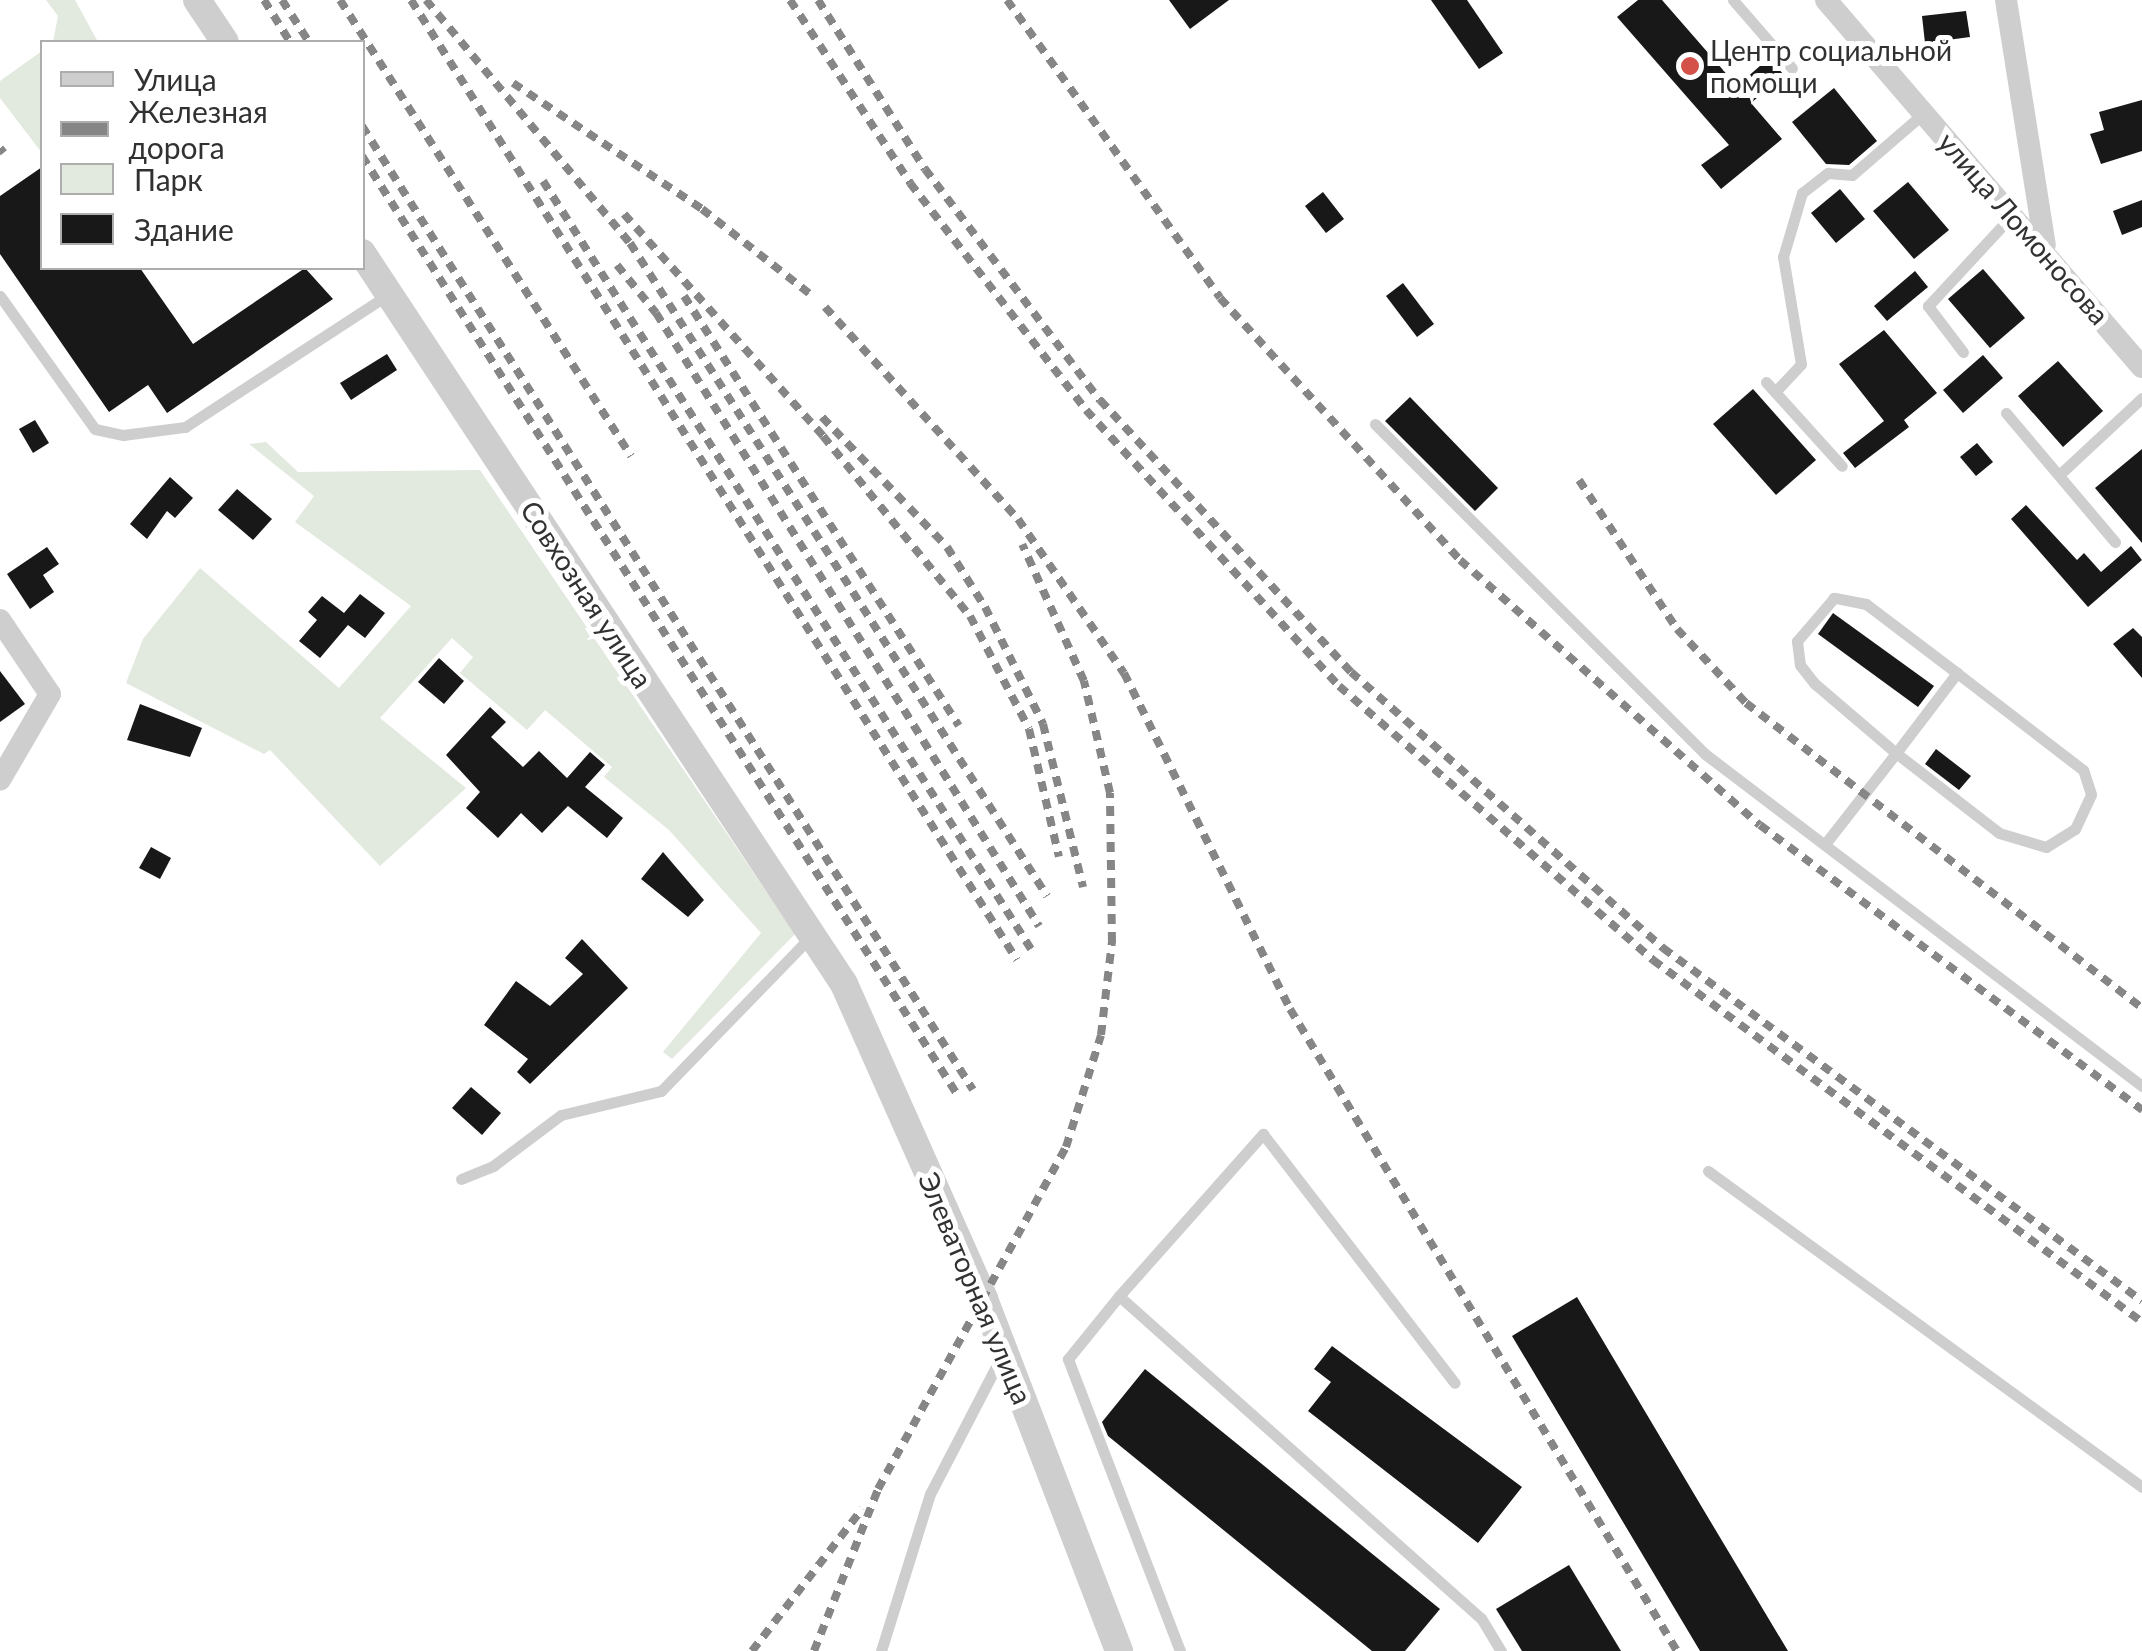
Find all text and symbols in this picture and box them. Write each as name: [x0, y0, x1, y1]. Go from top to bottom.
place label: Центр социальной помощи: [1710, 33, 1952, 99]
legend: [40, 40, 365, 270]
marker: Центр социальной помощи: [1679, 55, 1701, 77]
text: Улица: [134, 61, 217, 97]
text: Железная дорога: [129, 93, 268, 165]
street label: улица Ломоносова: [1931, 125, 2117, 331]
text: Парк: [134, 161, 203, 197]
text: Здание: [134, 211, 234, 247]
street label: Совхозная улица: [514, 494, 660, 694]
street label: Элеваторная улица: [912, 1167, 1040, 1409]

